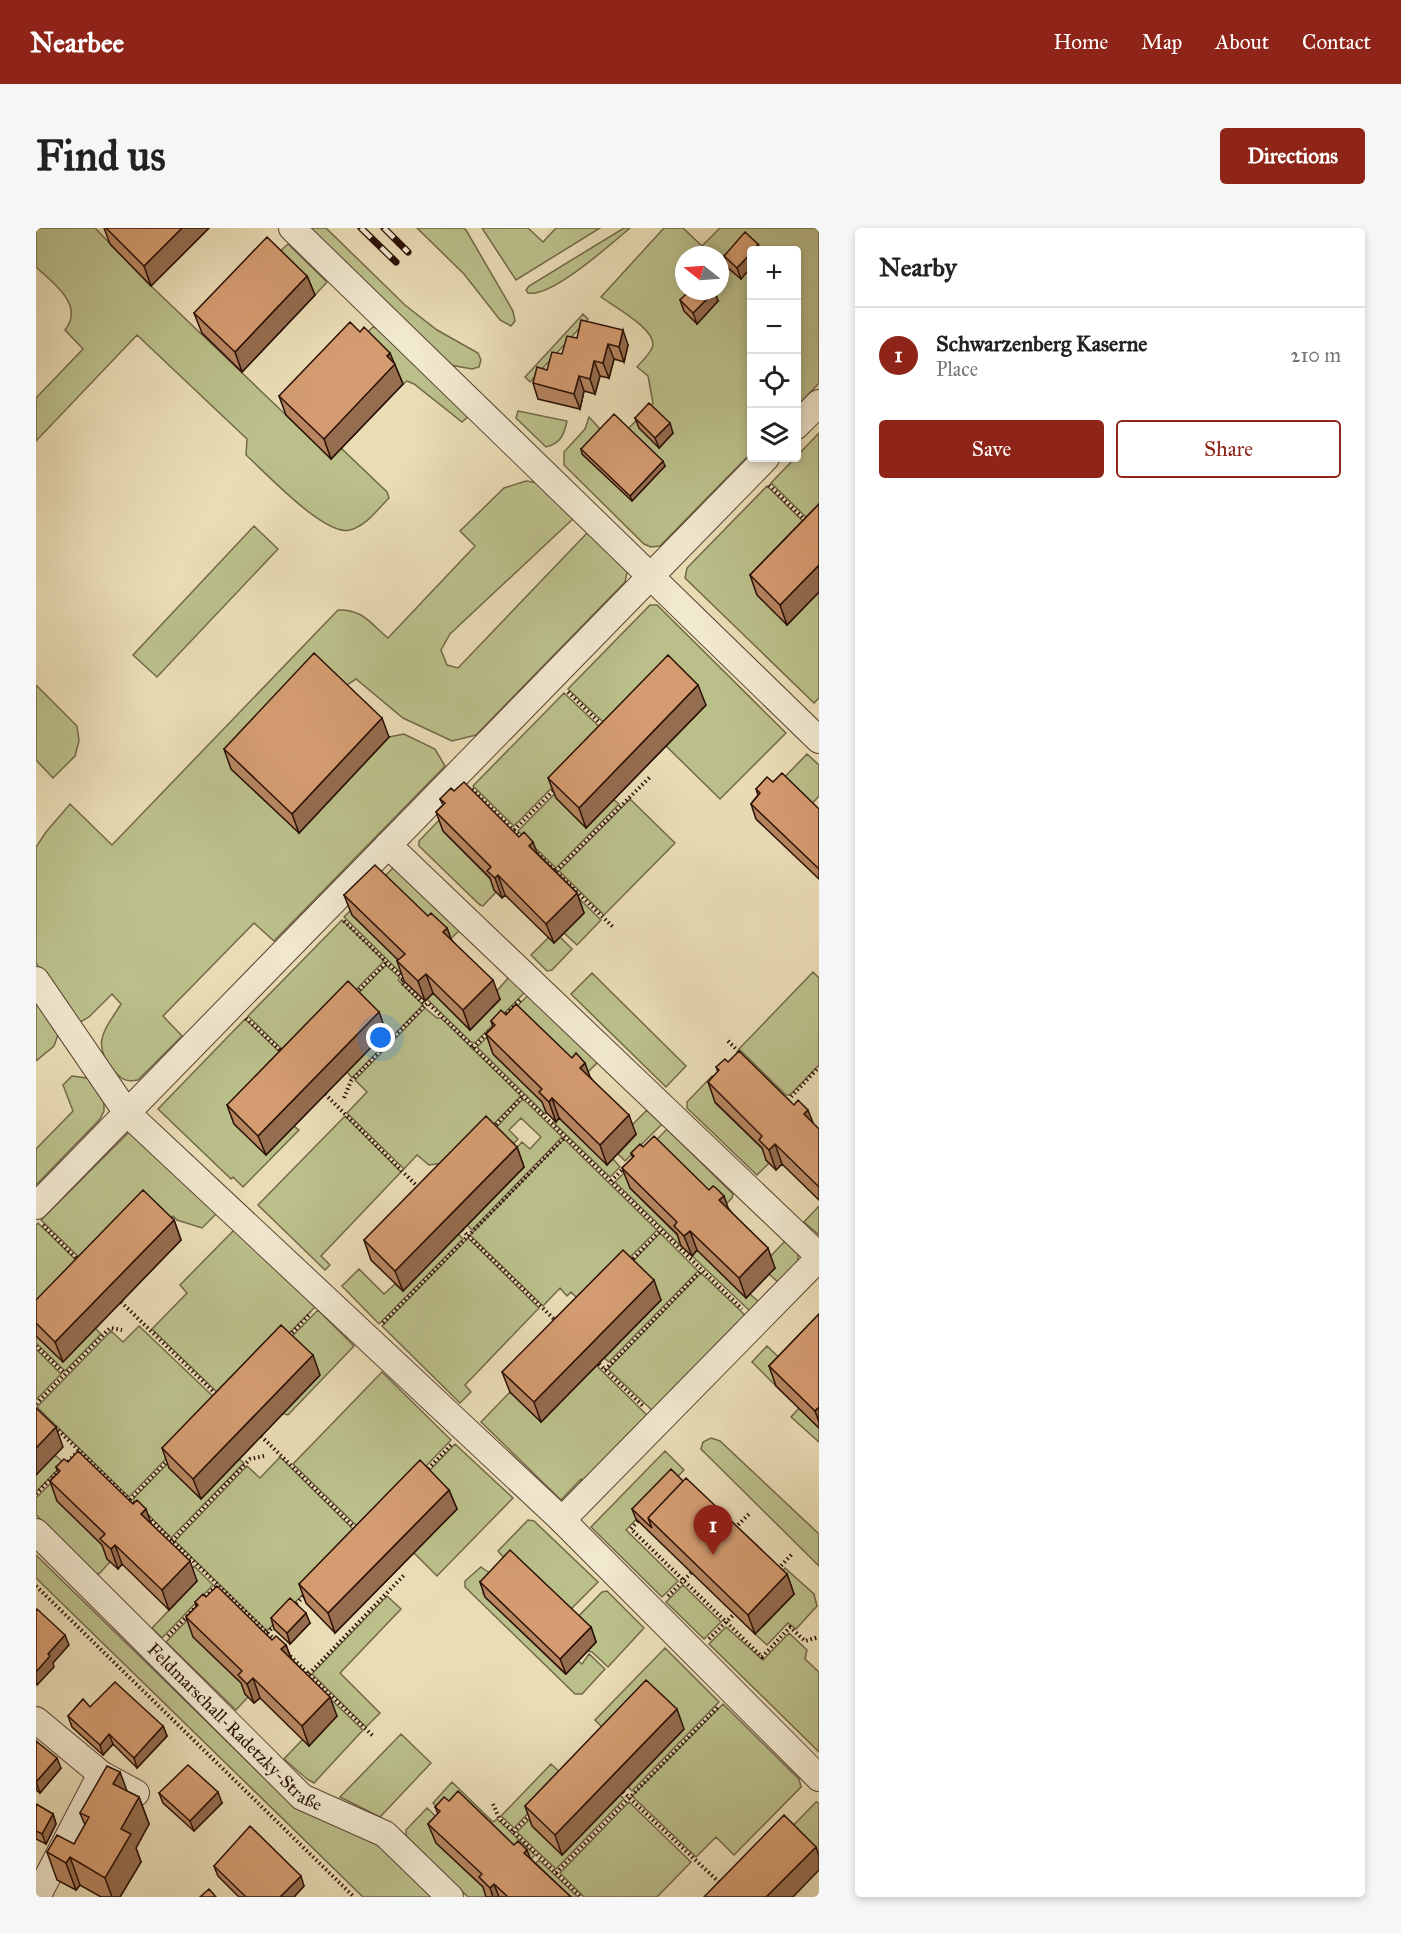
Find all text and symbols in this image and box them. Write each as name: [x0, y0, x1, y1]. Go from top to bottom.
text: Nearbee: [30, 25, 124, 60]
text: Home: [1053, 29, 1108, 55]
text: Map: [1141, 29, 1182, 55]
text: About: [1215, 29, 1269, 55]
text: Contact: [1302, 29, 1371, 55]
button: Directions: [1220, 128, 1365, 184]
text: Find us: [36, 130, 166, 182]
north arrow: [675, 246, 729, 300]
map controls: [747, 246, 801, 462]
button: +: [747, 246, 801, 300]
text: Nearby: [879, 251, 957, 283]
button: −: [747, 300, 801, 354]
text: Schwarzenberg Kaserne: [936, 330, 1147, 357]
text: 1: [895, 343, 902, 367]
text: 210 m: [1291, 343, 1341, 367]
button: locate: [747, 354, 801, 408]
text: Place: [936, 357, 978, 381]
button: layers: [747, 408, 801, 462]
button: Save: [879, 420, 1104, 478]
button: Share: [1116, 420, 1341, 478]
your location: [366, 1023, 395, 1052]
pin: 1: [694, 1506, 732, 1555]
street label: Feldmarschall-Radetzky-Straße: [143, 1638, 326, 1816]

